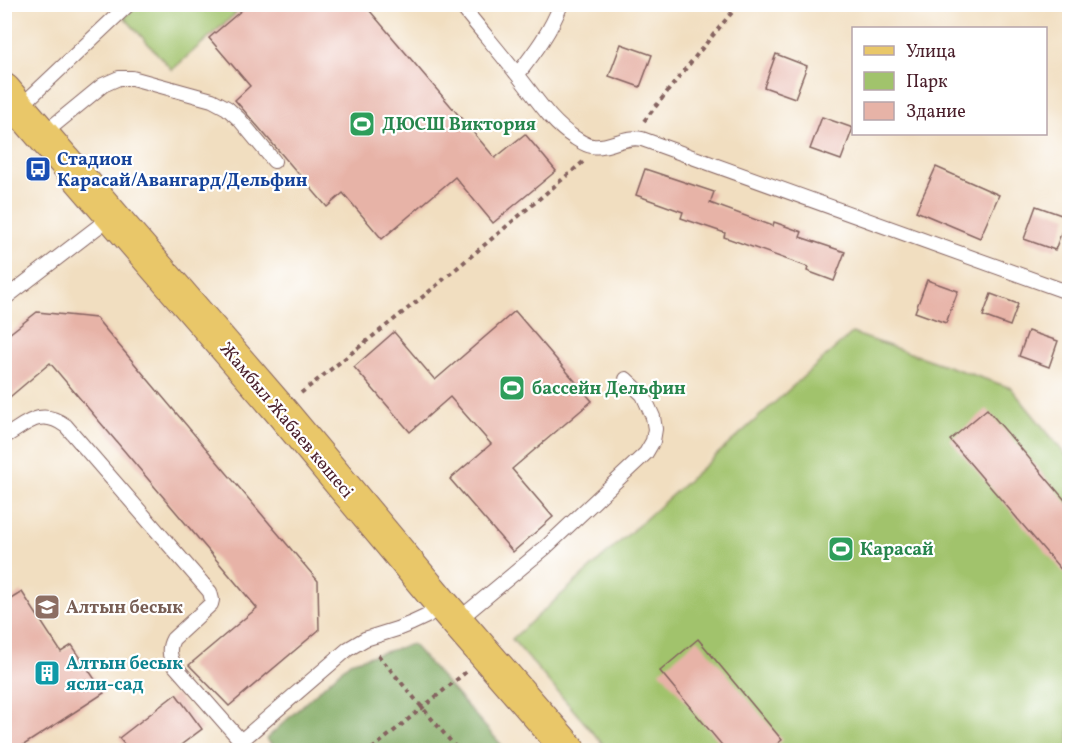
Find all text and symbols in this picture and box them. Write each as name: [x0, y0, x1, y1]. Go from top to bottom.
legend: [852, 27, 1047, 135]
text: Улица: [906, 40, 956, 65]
text: Парк: [906, 70, 948, 95]
text: Здание: [906, 100, 966, 125]
sports icon: ДЮСШ Виктория: [347, 109, 377, 139]
place label: ДЮСШ Виктория: [382, 113, 536, 138]
place label: Стадион Карасай/Авангард/Дельфин: [57, 148, 308, 194]
bus stop icon: Стадион Карасай/Авангард/Дельфин: [23, 154, 53, 184]
street label: Жамбыл Жабаев көшесі: [213, 338, 359, 504]
sports icon: бассейн Дельфин: [497, 373, 527, 403]
place label: бассейн Дельфин: [532, 377, 686, 402]
sports icon: Карасай: [826, 534, 856, 564]
place label: Карасай: [860, 538, 934, 563]
school or university icon: Алтын бесык: [32, 592, 62, 622]
place label: Алтын бесык: [66, 596, 183, 621]
place label: Алтын бесык ясли-сад: [66, 652, 183, 698]
building icon: Алтын бесык ясли-сад: [32, 658, 62, 688]

